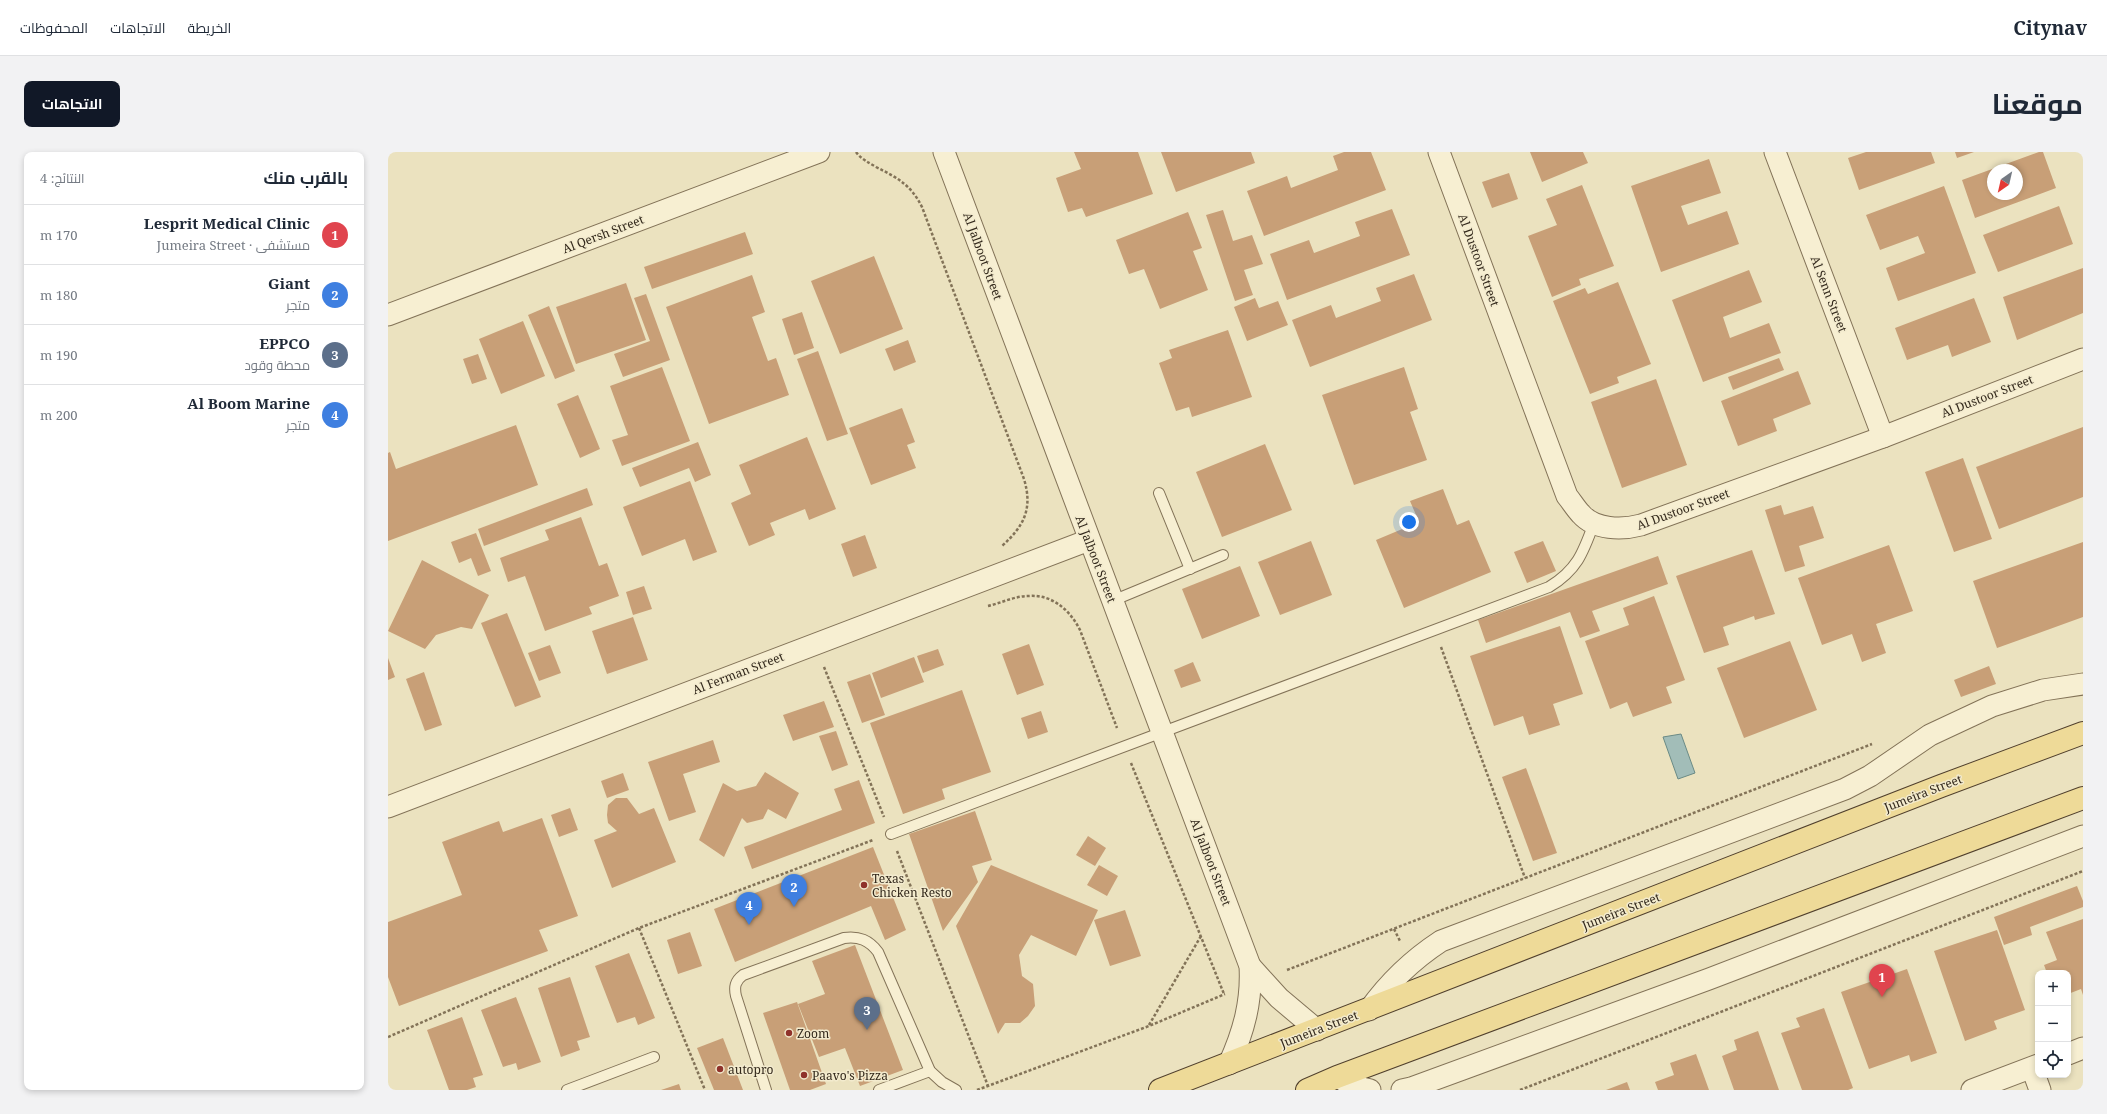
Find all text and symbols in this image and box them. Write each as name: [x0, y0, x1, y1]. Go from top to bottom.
text: Citynav: [2013, 15, 2087, 41]
text: المحفوظات: [20, 18, 88, 37]
text: الاتجاهات: [110, 18, 166, 37]
text: الخريطة: [188, 18, 231, 37]
button: الاتجاهات: [24, 81, 120, 127]
text: موقعنا: [1992, 84, 2083, 122]
north arrow: [1987, 164, 2023, 200]
text: بالقرب منك: [263, 166, 348, 189]
text: النتائج: 4: [40, 169, 85, 187]
street label: Al Jalboot Street: [959, 210, 1007, 302]
street label: Al Qersh Street: [560, 211, 646, 257]
street label: Al Dustoor Street: [1454, 211, 1504, 309]
text: Lesprit Medical Clinic: [144, 213, 310, 233]
text: 170 m: [40, 226, 78, 244]
text: 1: [331, 226, 339, 244]
text: مستشفى · Jumeira Street: [157, 236, 310, 254]
street label: Al Senn Street: [1807, 253, 1851, 335]
text: Giant: [268, 273, 310, 293]
text: 180 m: [40, 286, 78, 304]
text: 2: [331, 286, 339, 304]
text: متجر: [286, 296, 310, 314]
text: EPPCO: [259, 333, 310, 353]
text: 190 m: [40, 346, 78, 364]
text: 3: [331, 346, 339, 364]
text: محطة وقود: [244, 356, 310, 374]
street label: Al Dustoor Street: [1939, 371, 2035, 421]
text: Al Boom Marine: [187, 393, 310, 413]
text: 200 m: [40, 406, 78, 424]
text: 4: [331, 406, 339, 424]
text: متجر: [286, 416, 310, 434]
street label: Al Dustoor Street: [1634, 484, 1732, 534]
your location: [1399, 512, 1419, 532]
street label: Al Jalboot Street: [1072, 513, 1120, 605]
street label: Al Ferman Street: [690, 648, 786, 698]
street label: Jumeira Street: [1881, 770, 1964, 816]
street label: Al Jalboot Street: [1187, 816, 1235, 908]
place label: Texas Chicken Resto: [872, 870, 952, 901]
pin: 2: [781, 874, 807, 907]
marker: Texas Chicken Resto: [859, 880, 869, 890]
street label: Jumeira Street: [1579, 888, 1662, 934]
pin: 4: [736, 892, 762, 925]
pin: 1: [1869, 964, 1895, 997]
map controls: [2035, 970, 2071, 1078]
button: +: [2035, 970, 2071, 1006]
pin: 3: [854, 997, 880, 1030]
street label: Jumeira Street: [1277, 1006, 1360, 1052]
button: −: [2035, 1006, 2071, 1042]
place label: Zoom: [797, 1025, 829, 1042]
marker: Zoom: [784, 1028, 794, 1038]
button: locate: [2035, 1042, 2071, 1078]
place label: autopro: [728, 1061, 774, 1078]
marker: autopro: [715, 1064, 725, 1074]
place label: Paavo's Pizza: [812, 1067, 888, 1084]
marker: Paavo's Pizza: [799, 1070, 809, 1080]

